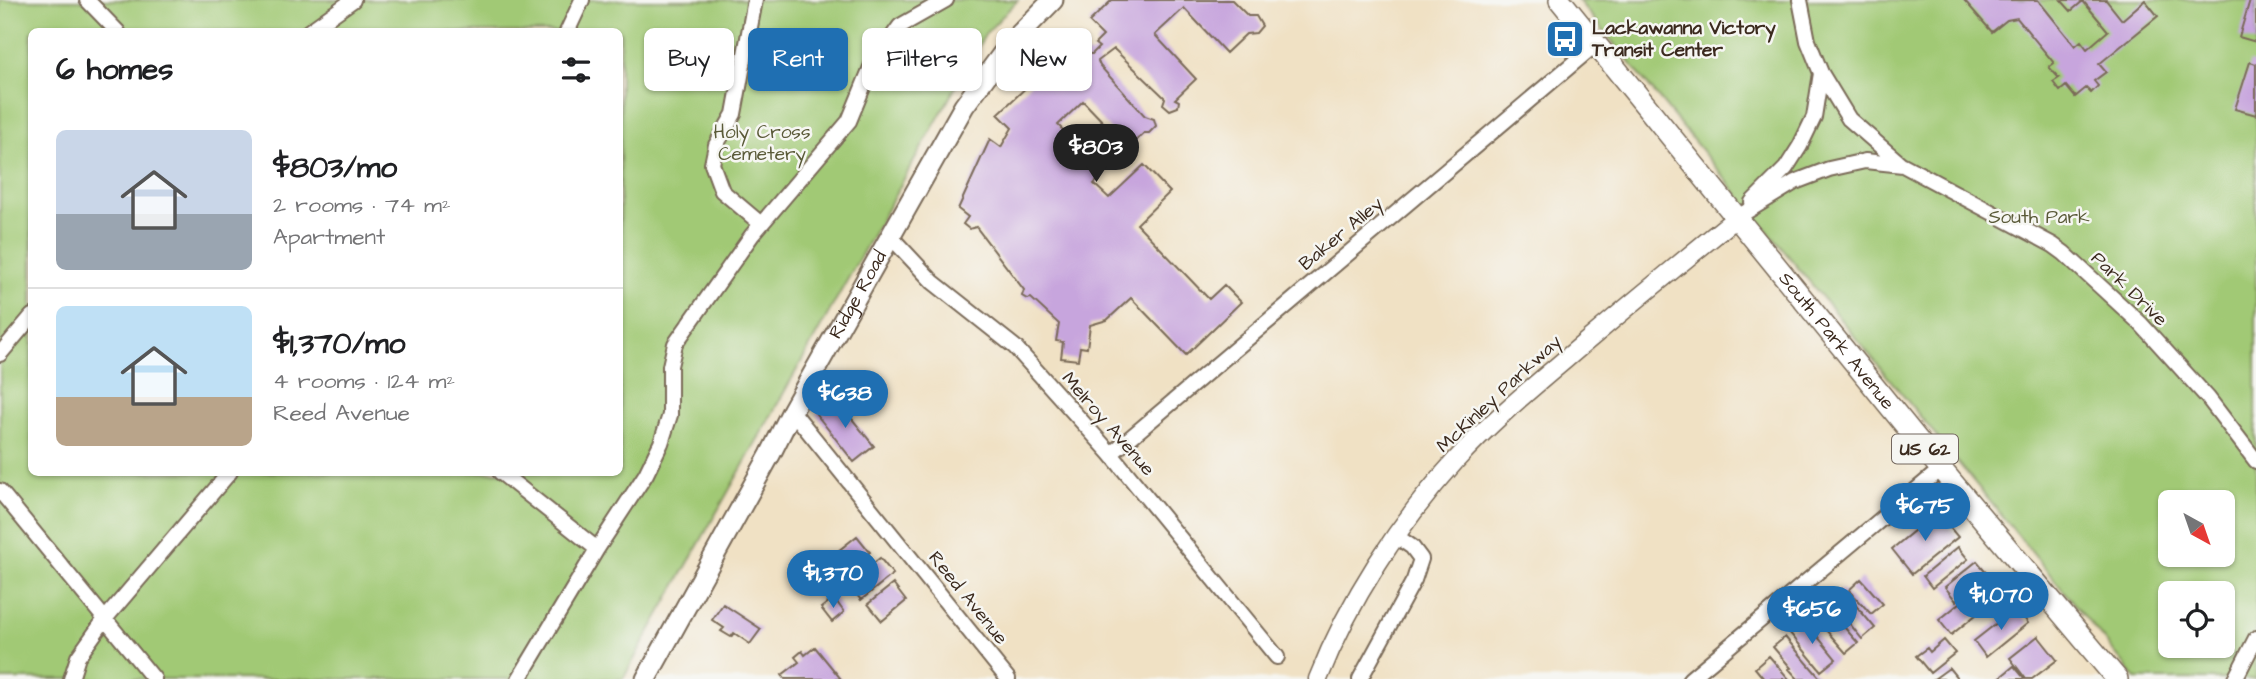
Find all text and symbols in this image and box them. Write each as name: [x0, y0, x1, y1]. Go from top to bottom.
place label: Lackawanna Victory Transit Center: [1591, 15, 1776, 64]
bus stop icon: Lackawanna Victory Transit Center: [1544, 18, 1586, 60]
chip: Buy: [644, 28, 734, 91]
chip: Rent: [748, 28, 848, 91]
chip: Filters: [862, 28, 982, 91]
chip: New: [996, 28, 1092, 91]
text: 6 homes: [56, 49, 173, 91]
icon: filters: [557, 51, 595, 89]
park label: Holy Cross Cemetery: [714, 119, 810, 169]
pin: $803: [1055, 124, 1137, 184]
text: $803: [1069, 131, 1123, 163]
text: $803/mo: [273, 147, 397, 189]
icon: home: [112, 158, 196, 242]
text: 2 rooms · 74 m²: [273, 189, 451, 221]
street label: Baker Alley: [1293, 190, 1390, 278]
park label: South Park: [1988, 204, 2090, 231]
text: Apartment: [273, 221, 385, 253]
street label: Ridge Road: [822, 245, 894, 344]
street label: Park Drive: [2085, 245, 2173, 333]
street label: South Park Avenue: [1773, 266, 1901, 415]
text: $1,370/mo: [273, 323, 405, 365]
street label: McKinley Parkway: [1430, 328, 1569, 460]
icon: home: [112, 334, 196, 418]
text: 4 rooms · 124 m²: [273, 365, 455, 397]
street label: Melroy Avenue: [1054, 366, 1161, 483]
pin: $638: [804, 370, 886, 430]
text: $638: [818, 377, 872, 409]
text: Reed Avenue: [273, 397, 410, 429]
road number: US 62: [1892, 434, 1958, 463]
pin: $675: [1884, 484, 1966, 543]
text: $675: [1896, 490, 1954, 522]
north arrow: [2158, 490, 2235, 567]
map controls: [2158, 490, 2235, 658]
street label: Reed Avenue: [922, 546, 1014, 650]
pin: $1,370: [776, 550, 890, 610]
text: $1,370: [803, 557, 863, 589]
pin: $1,070: [1944, 572, 2058, 632]
text: $1,070: [1969, 579, 2033, 611]
button: locate: [2158, 581, 2235, 658]
pin: $656: [1771, 586, 1853, 646]
text: $656: [1783, 593, 1841, 625]

